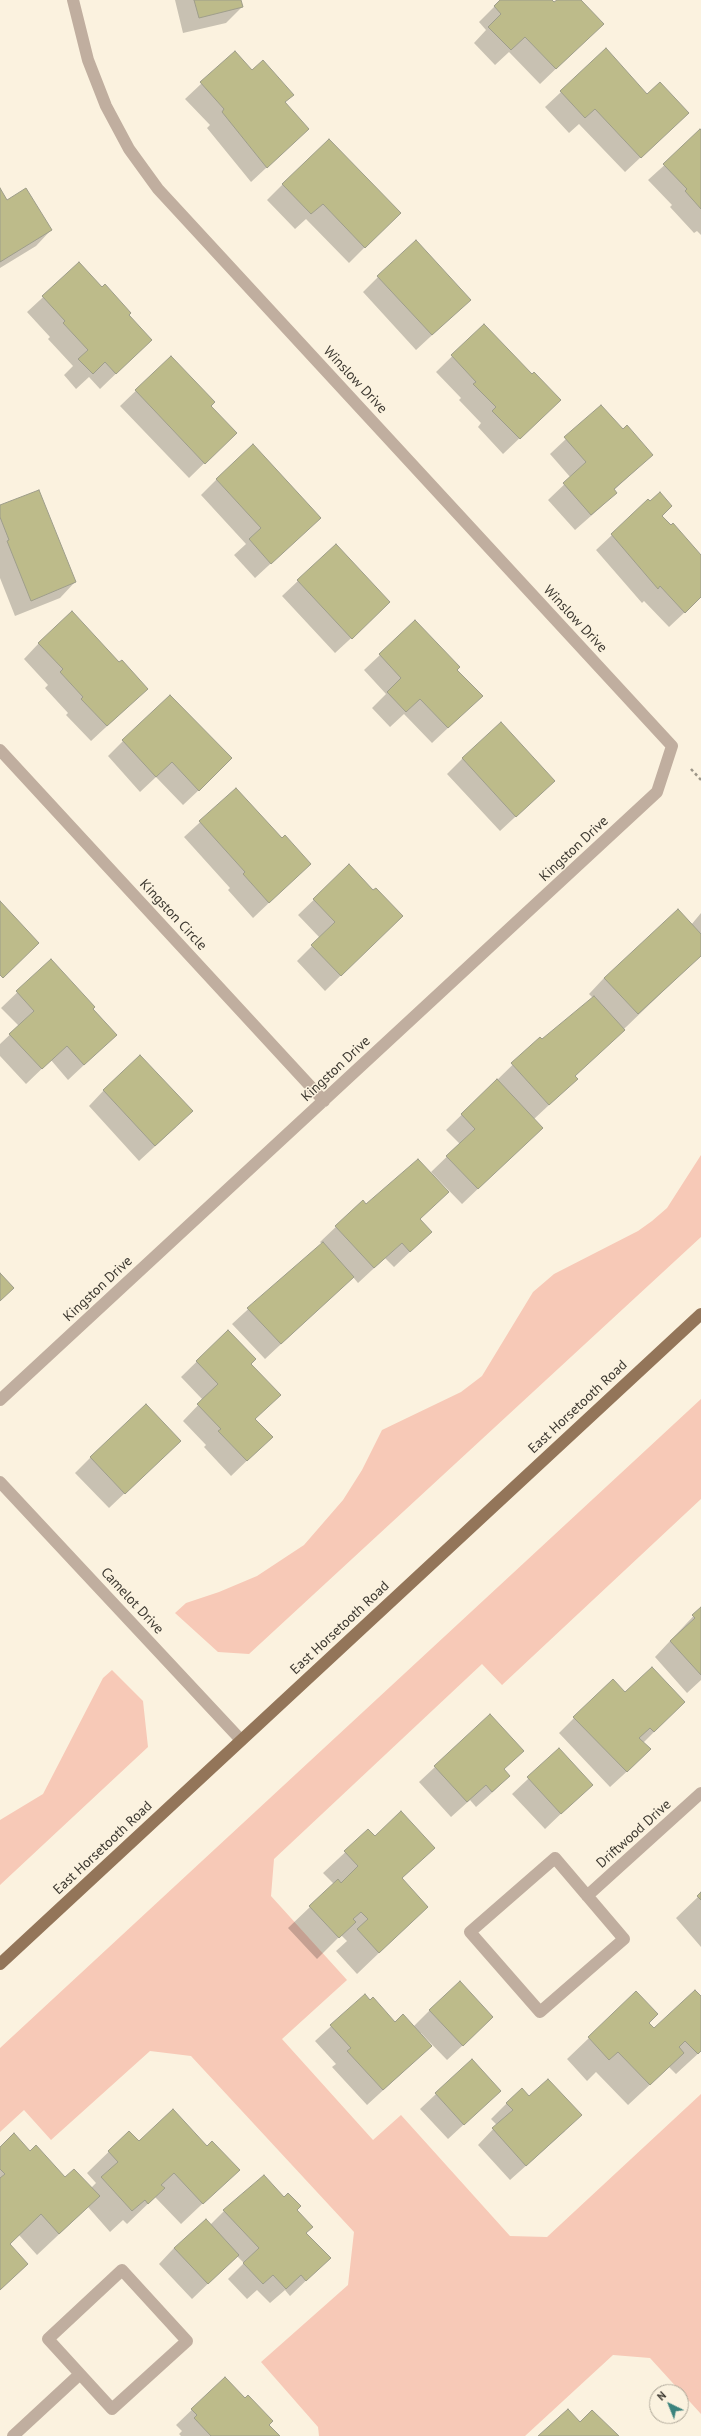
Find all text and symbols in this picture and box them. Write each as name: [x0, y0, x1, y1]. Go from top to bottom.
street label: Winslow Drive: [320, 343, 390, 417]
street label: Winslow Drive: [540, 582, 610, 656]
street label: Kingston Drive: [536, 813, 612, 885]
street label: Kingston Circle: [136, 876, 210, 954]
street label: Kingston Drive: [298, 1033, 374, 1105]
street label: Kingston Drive: [60, 1253, 136, 1325]
street label: East Horsetooth Road: [525, 1357, 631, 1457]
street label: Camelot Drive: [97, 1564, 167, 1638]
street label: East Horsetooth Road: [287, 1578, 393, 1678]
street label: Driftwood Drive: [593, 1796, 675, 1872]
street label: East Horsetooth Road: [50, 1798, 156, 1898]
north arrow: [649, 2384, 689, 2424]
text: N: [654, 2388, 669, 2404]

